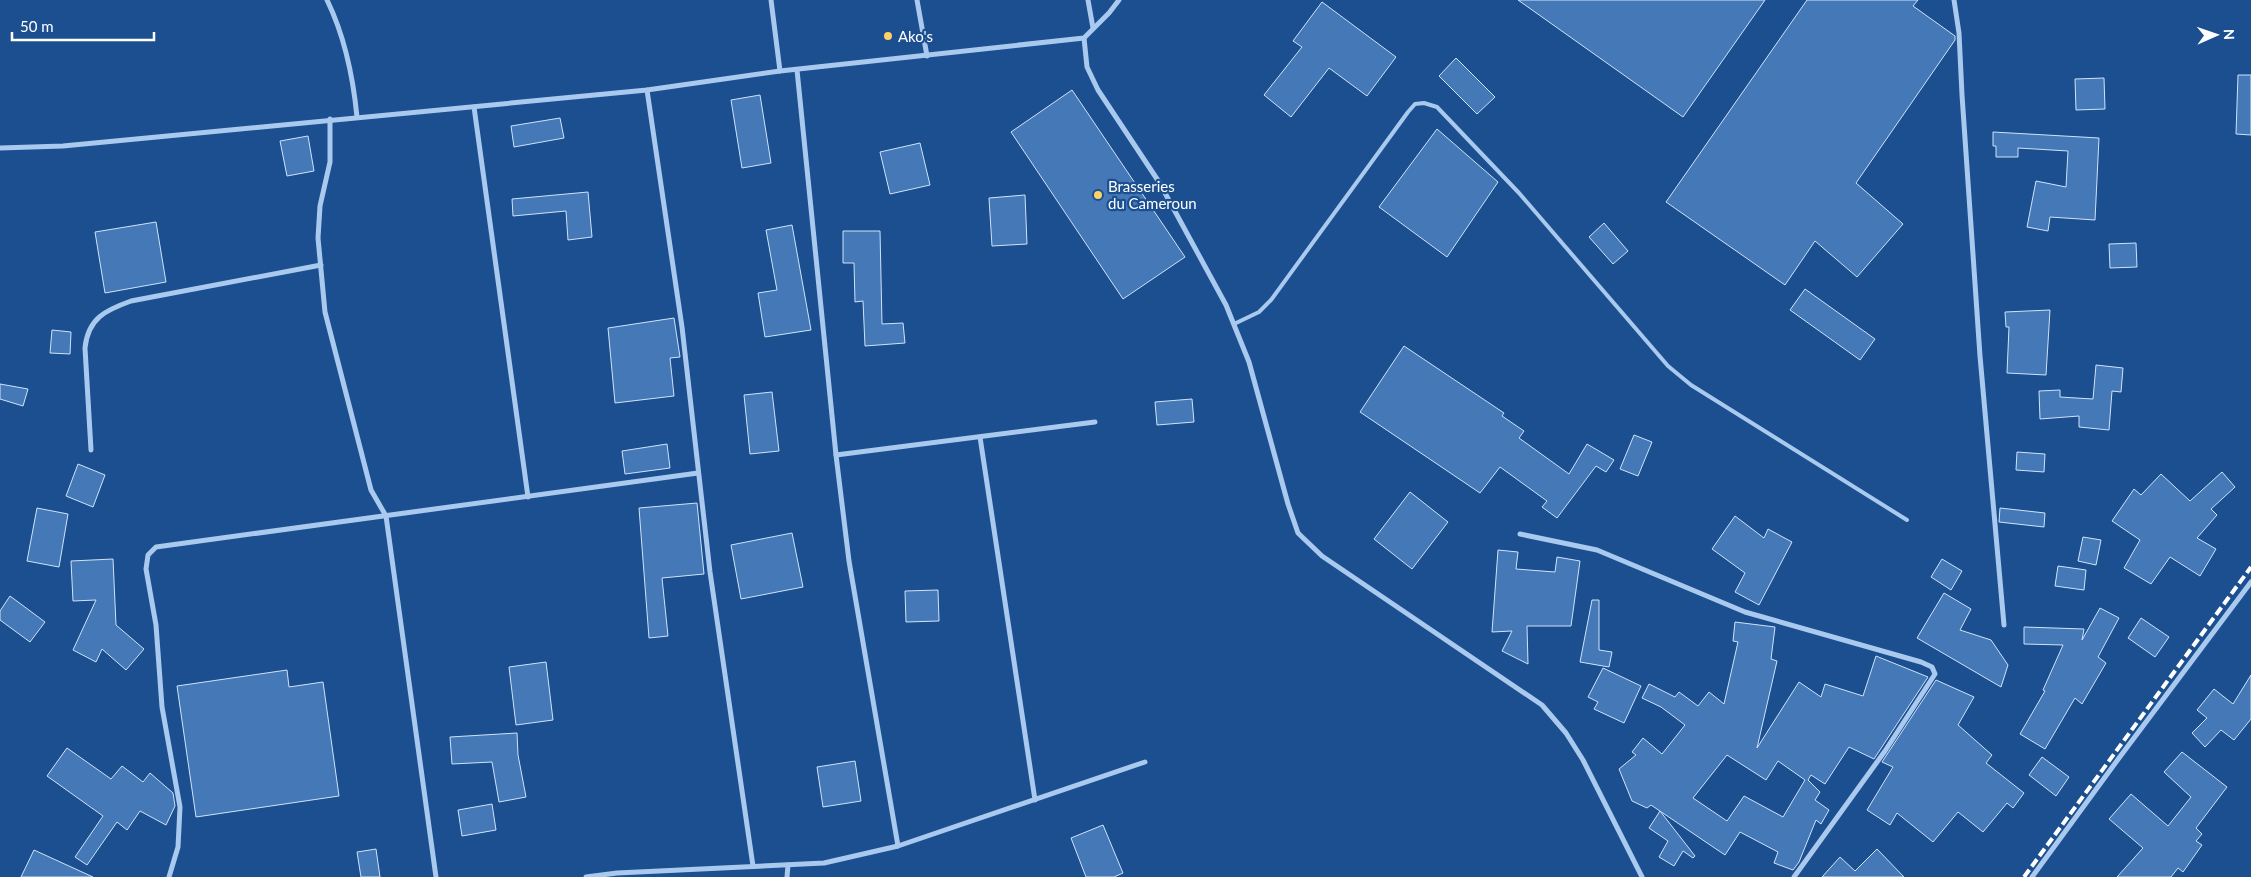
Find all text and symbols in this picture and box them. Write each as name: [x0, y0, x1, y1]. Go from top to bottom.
scale bar: [12, 10, 155, 42]
north arrow: [2191, 10, 2241, 60]
text: 50 m: [20, 17, 54, 35]
place label: Ako's: [898, 27, 933, 45]
text: N: [2221, 29, 2238, 40]
marker: Ako's: [882, 30, 894, 42]
place label: Brasseries du Cameroun: [1108, 177, 1197, 212]
marker: Brasseries du Cameroun: [1092, 189, 1104, 201]

